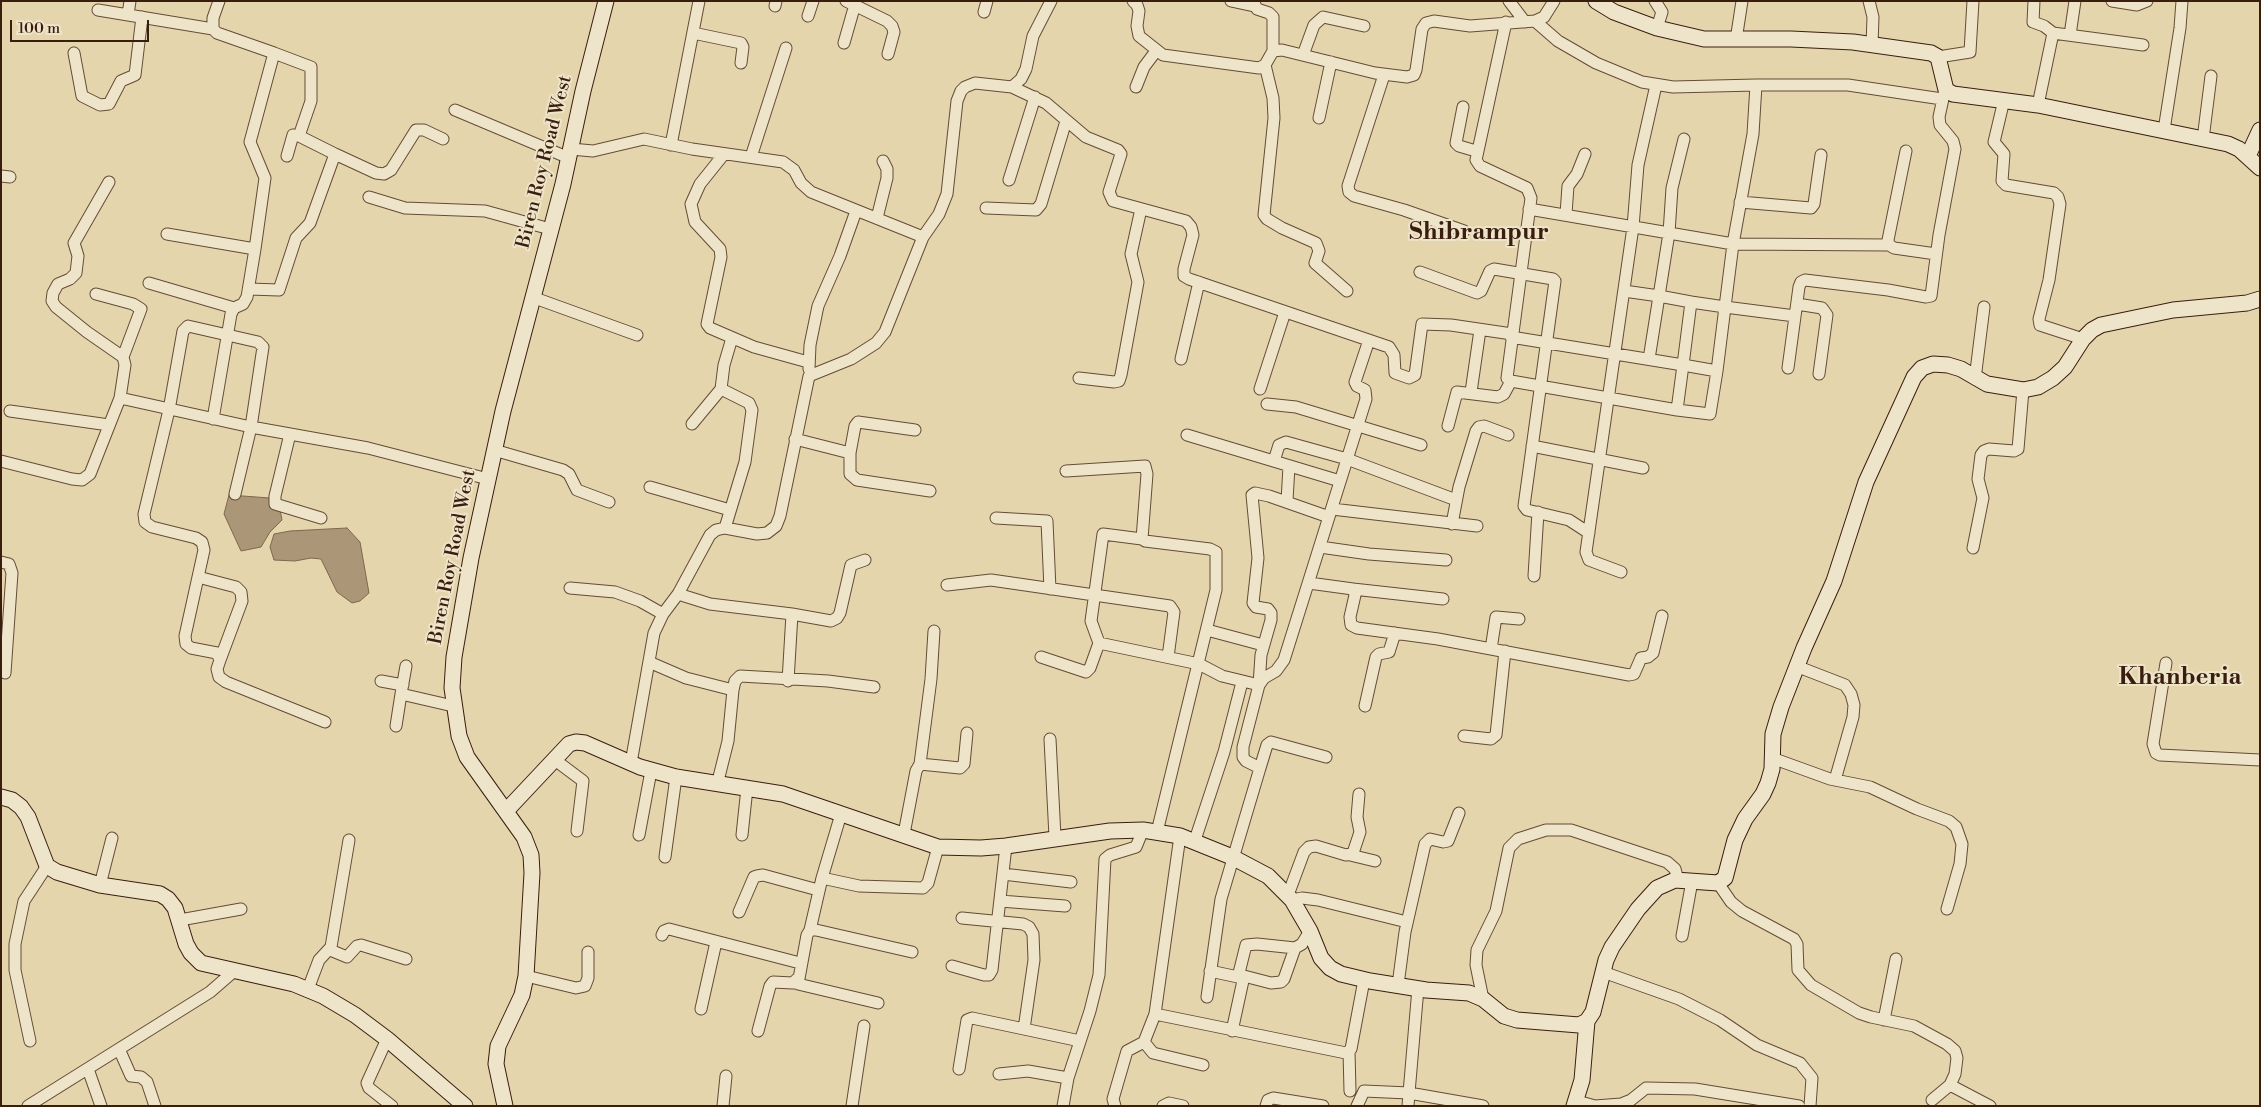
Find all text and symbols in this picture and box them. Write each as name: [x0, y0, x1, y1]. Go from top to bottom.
scale bar: [12, 10, 151, 42]
text: 100 m: [18, 19, 60, 38]
street label: Biren Roy Road West: [512, 73, 578, 251]
district label: Shibrampur: [1409, 219, 1549, 247]
street label: Biren Roy Road West: [425, 468, 481, 646]
district label: Khanberia: [2118, 664, 2242, 692]

